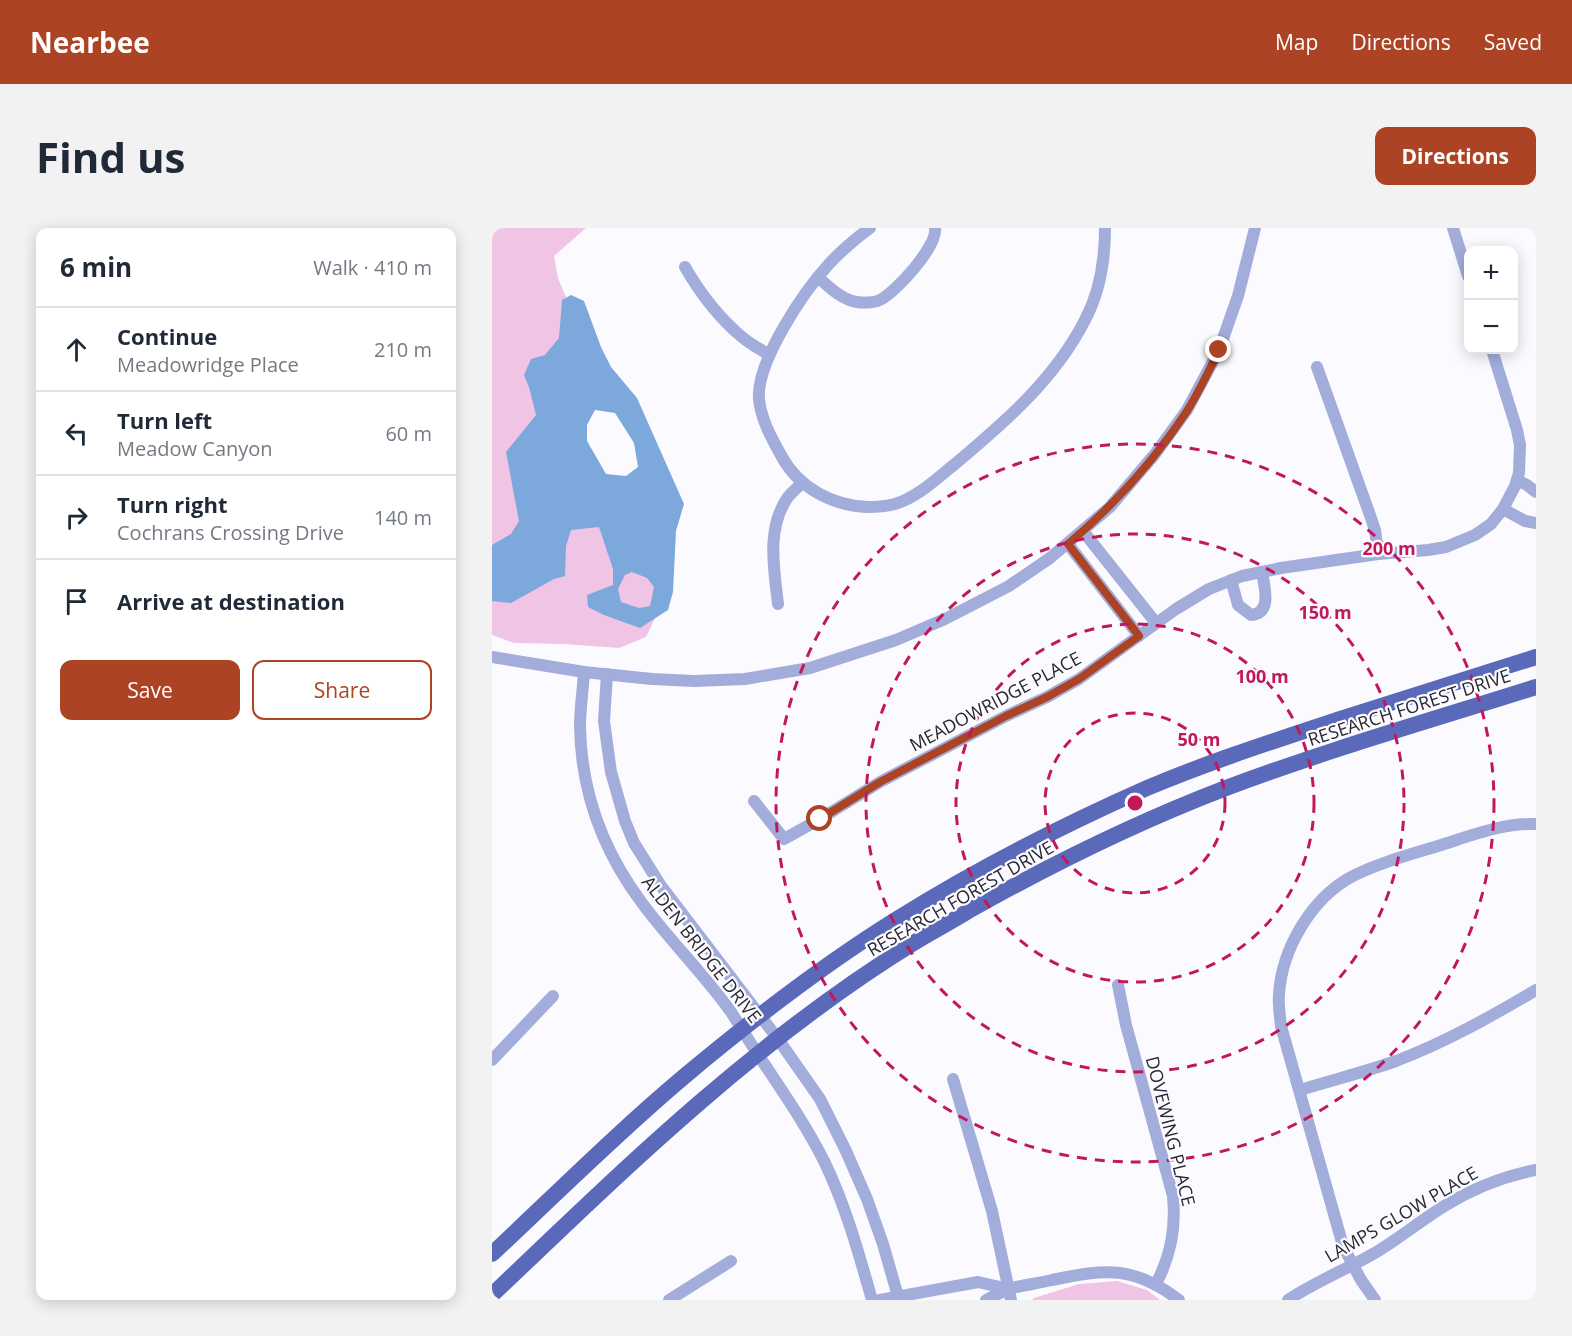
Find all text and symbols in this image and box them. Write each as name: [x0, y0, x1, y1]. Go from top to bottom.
text: Nearbee: [30, 23, 150, 61]
text: Map: [1275, 28, 1318, 56]
text: Directions: [1351, 28, 1451, 56]
text: Saved: [1484, 28, 1542, 56]
button: Directions: [1375, 127, 1536, 185]
text: Find us: [36, 128, 185, 185]
map controls: [1464, 246, 1518, 354]
button: +: [1464, 246, 1518, 300]
text: 6 min: [60, 249, 132, 285]
text: Walk · 410 m: [313, 254, 432, 281]
button: −: [1464, 300, 1518, 354]
text: Continue: [117, 321, 217, 351]
icon: ahead: [60, 333, 93, 366]
text: 210 m: [374, 336, 432, 363]
route end: [1205, 336, 1231, 362]
text: Meadowridge Place: [117, 351, 299, 378]
text: Turn left: [117, 405, 212, 435]
icon: left: [60, 417, 93, 450]
text: 60 m: [385, 420, 432, 447]
text: Meadow Canyon: [117, 435, 273, 462]
text: Turn right: [117, 489, 228, 519]
icon: right: [60, 501, 93, 534]
text: 140 m: [374, 504, 432, 531]
text: Cochrans Crossing Drive: [117, 519, 344, 546]
text: 200 m: [1362, 536, 1416, 560]
icon: arrive: [60, 585, 93, 618]
text: Arrive at destination: [117, 586, 345, 616]
text: 150 m: [1298, 600, 1352, 624]
street label: MEADOWRIDGE PLACE: [905, 646, 1085, 756]
button: Save: [60, 660, 240, 720]
button: Share: [252, 660, 432, 720]
street label: RESEARCH FOREST DRIVE: [1305, 663, 1513, 751]
text: 100 m: [1235, 664, 1289, 688]
text: 50 m: [1178, 727, 1220, 751]
centre of rings: [1125, 793, 1145, 813]
route start: [806, 805, 832, 831]
street label: RESEARCH FOREST DRIVE: [862, 835, 1058, 961]
street label: ALDEN BRIDGE DRIVE: [637, 870, 767, 1028]
street label: DOVEWING PLACE: [1141, 1054, 1201, 1208]
street label: LAMPS GLOW PLACE: [1320, 1160, 1482, 1268]

